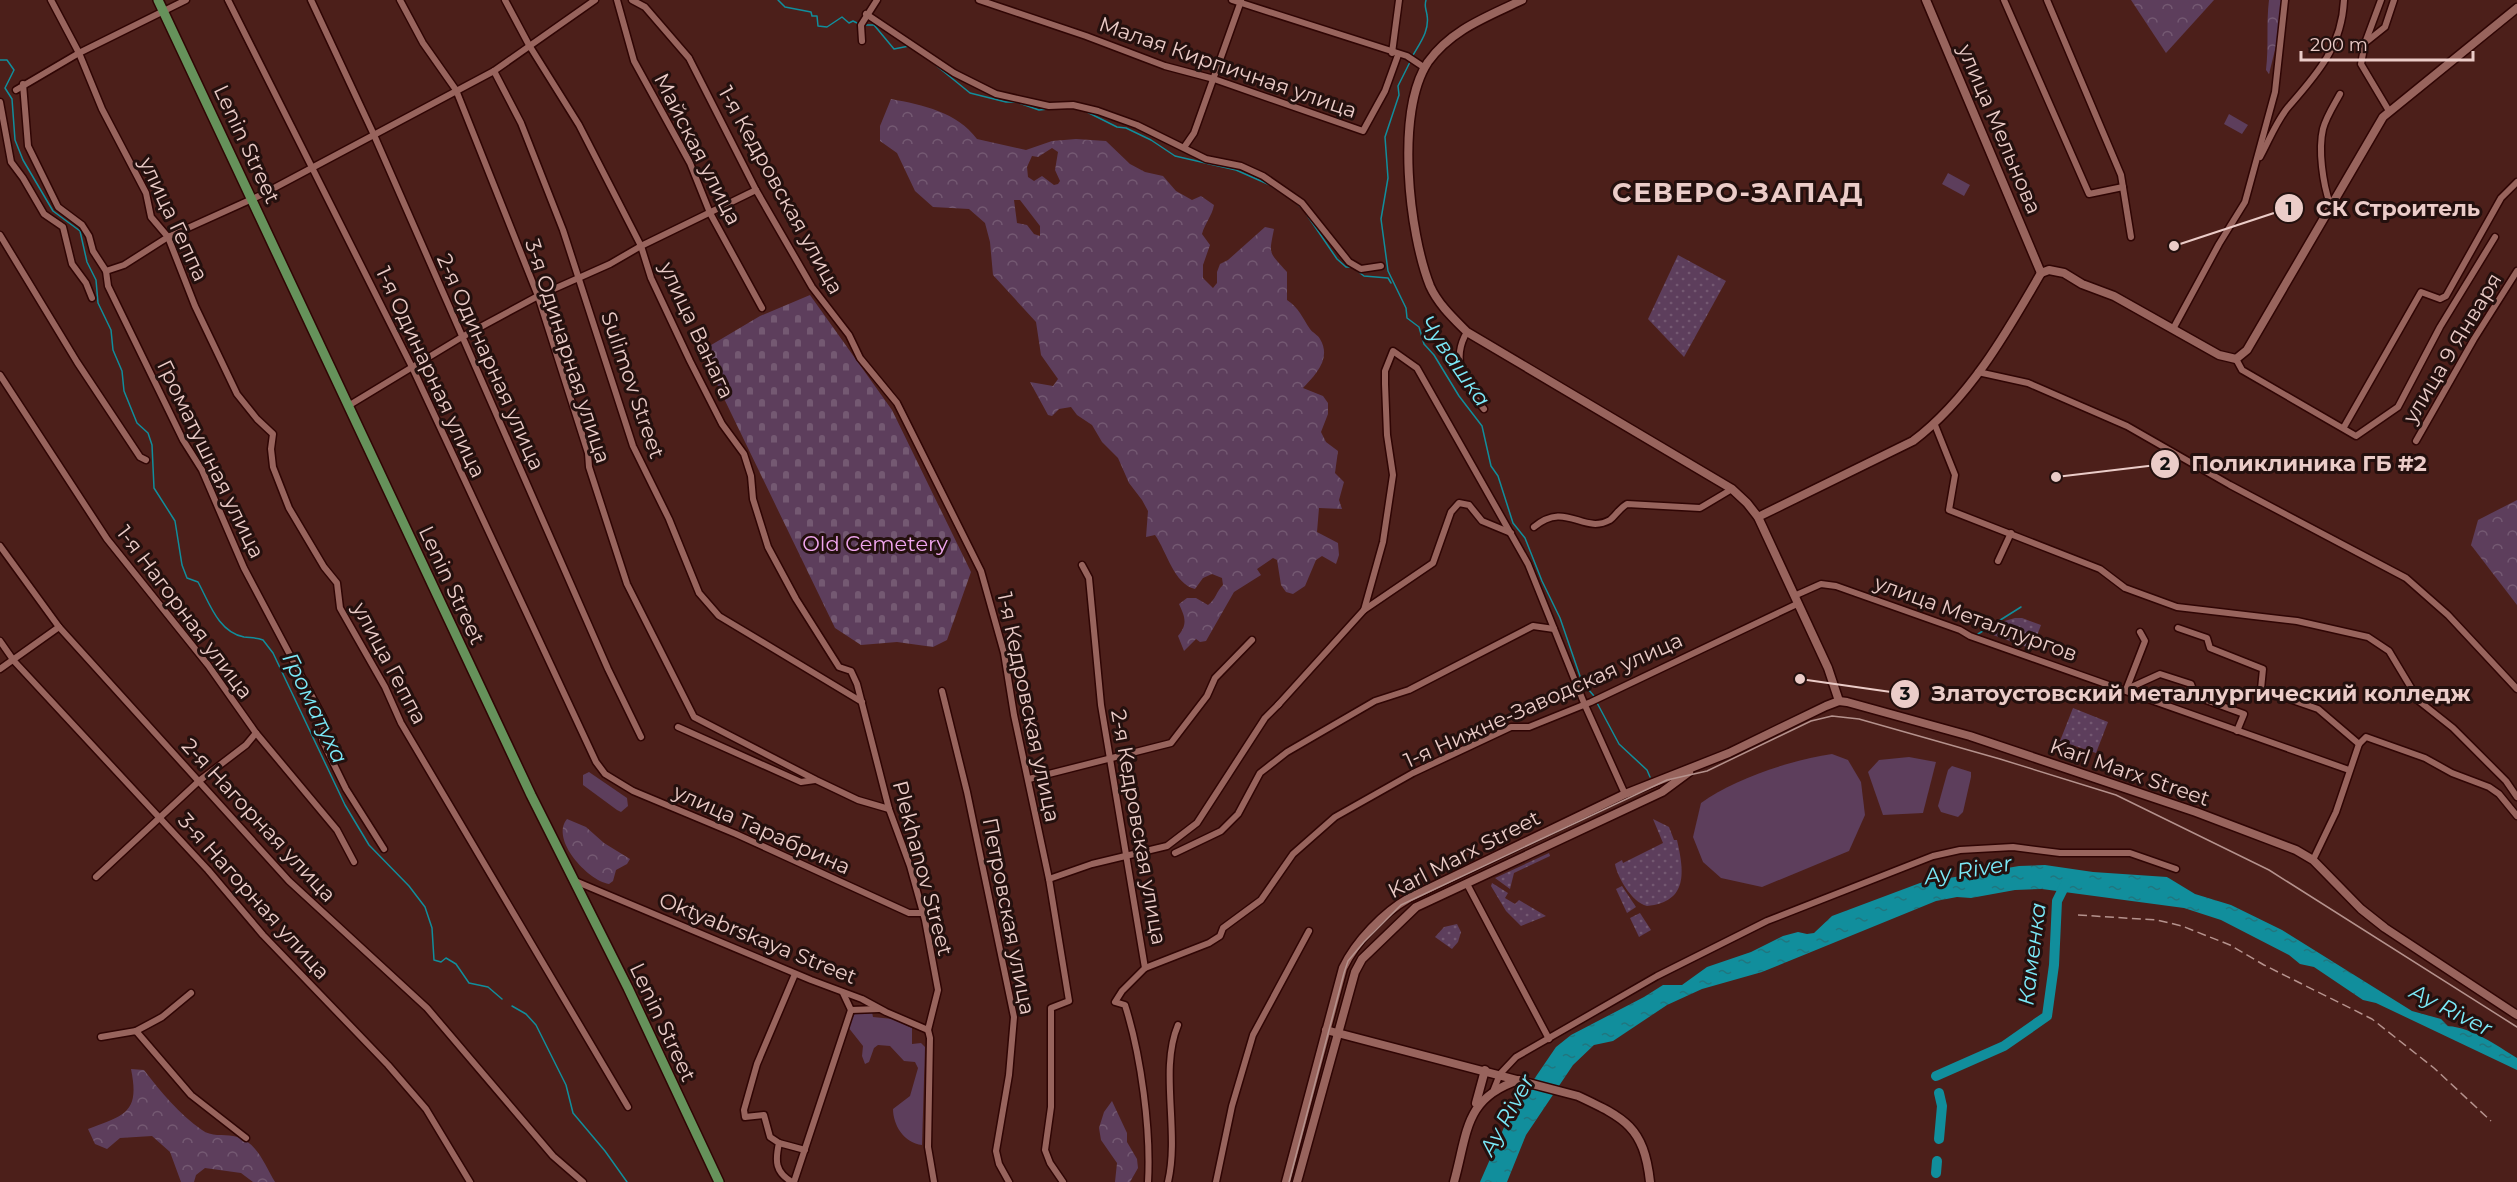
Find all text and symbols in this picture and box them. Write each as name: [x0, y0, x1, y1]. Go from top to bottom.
street label: Малая Кирпичная улица: [1096, 11, 1360, 123]
scale bar: [2301, 24, 2474, 62]
text: 200 m: [2310, 34, 2368, 56]
street label: улица Мельнова: [1953, 40, 2047, 217]
street label: Майская улица: [649, 69, 747, 229]
street label: Lenin Street: [209, 81, 285, 207]
street label: 1-я Кедровская улица: [713, 81, 849, 299]
street label: улица Геппа: [134, 152, 214, 285]
district label: СЕВЕРО-ЗАПАД: [1612, 176, 1864, 209]
callout: СК Строитель: [2274, 188, 2493, 228]
text: СК Строитель: [2316, 195, 2480, 222]
text: 1: [2285, 198, 2293, 220]
street label: 3-я Одинарная улица: [520, 236, 616, 466]
street label: 2-я Одинарная улица: [432, 250, 550, 474]
street label: улица Ванага: [654, 257, 740, 402]
street label: 1-я Одинарная улица: [371, 262, 491, 482]
street label: улица 9 Января: [2397, 268, 2507, 428]
street label: Sulimov Street: [596, 308, 670, 462]
water label: Чувашка: [1414, 310, 1496, 412]
street label: Громатушная улица: [152, 356, 270, 562]
callout: Поликлиника ГБ #2: [2150, 444, 2439, 484]
text: Поликлиника ГБ #2: [2191, 450, 2427, 477]
text: 2: [2160, 453, 2171, 475]
street label: 1-я Нагорная улица: [112, 521, 258, 703]
street label: Lenin Street: [414, 522, 490, 648]
park label: Old Cemetery: [802, 531, 948, 556]
street label: улица Металлургов: [1870, 569, 2081, 666]
street label: 1-я Кедровская улица: [992, 590, 1066, 824]
street label: улица Геппа: [347, 597, 433, 728]
street label: 1-я Нижне-Заводская улица: [1400, 627, 1686, 773]
water label: Громатуха: [276, 648, 354, 768]
callout: Златоустовский металлургический колледж: [1890, 674, 2483, 714]
text: Златоустовский металлургический колледж: [1930, 680, 2471, 707]
text: 3: [1899, 683, 1911, 705]
street label: 2-я Кедровская улица: [1106, 707, 1172, 947]
street label: 2-я Нагорная улица: [177, 733, 341, 907]
street label: Karl Marx Street: [2047, 733, 2213, 811]
street label: улица Тарабрина: [669, 778, 854, 879]
street label: Plekhanov Street: [888, 778, 958, 958]
street label: Karl Marx Street: [1384, 805, 1544, 903]
street label: 3-я Нагорная улица: [173, 808, 335, 984]
street label: Петровская улица: [978, 815, 1040, 1017]
water label: Ay River: [1920, 850, 2015, 891]
street label: Oktyabrskaya Street: [656, 887, 860, 989]
water label: Каменка: [2012, 901, 2052, 1007]
street label: Lenin Street: [625, 959, 701, 1085]
water label: Ay River: [2404, 977, 2498, 1043]
water label: Ay River: [1473, 1069, 1541, 1162]

